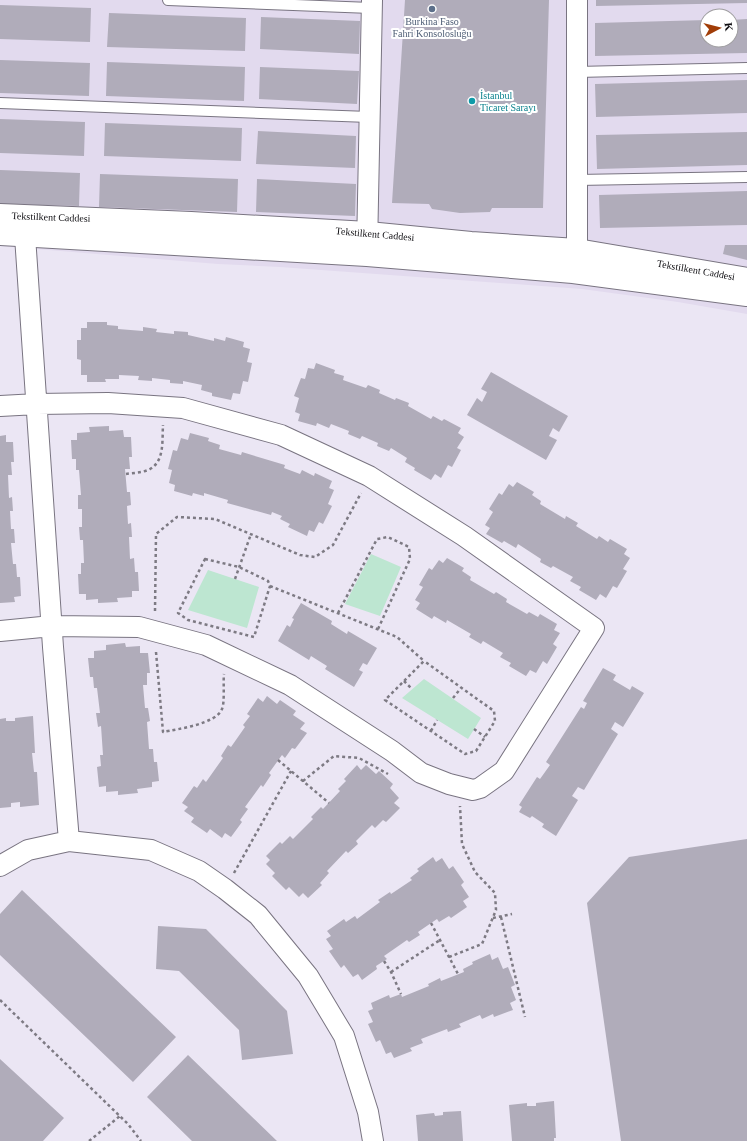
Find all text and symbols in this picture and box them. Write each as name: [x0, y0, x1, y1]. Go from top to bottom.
marker: Burkina Faso Fahri Konsolosluğu: [427, 4, 437, 14]
north arrow: [699, 8, 739, 48]
place label: Burkina Faso Fahri Konsolosluğu: [392, 16, 472, 39]
text: K: [722, 22, 735, 32]
place label: İstanbul Ticaret Sarayı: [480, 90, 536, 113]
marker: İstanbul Ticaret Sarayı: [467, 96, 477, 106]
street label: Tekstilkent Caddesi: [11, 210, 91, 224]
street label: Tekstilkent Caddesi: [335, 225, 415, 243]
street label: Tekstilkent Caddesi: [656, 258, 736, 282]

